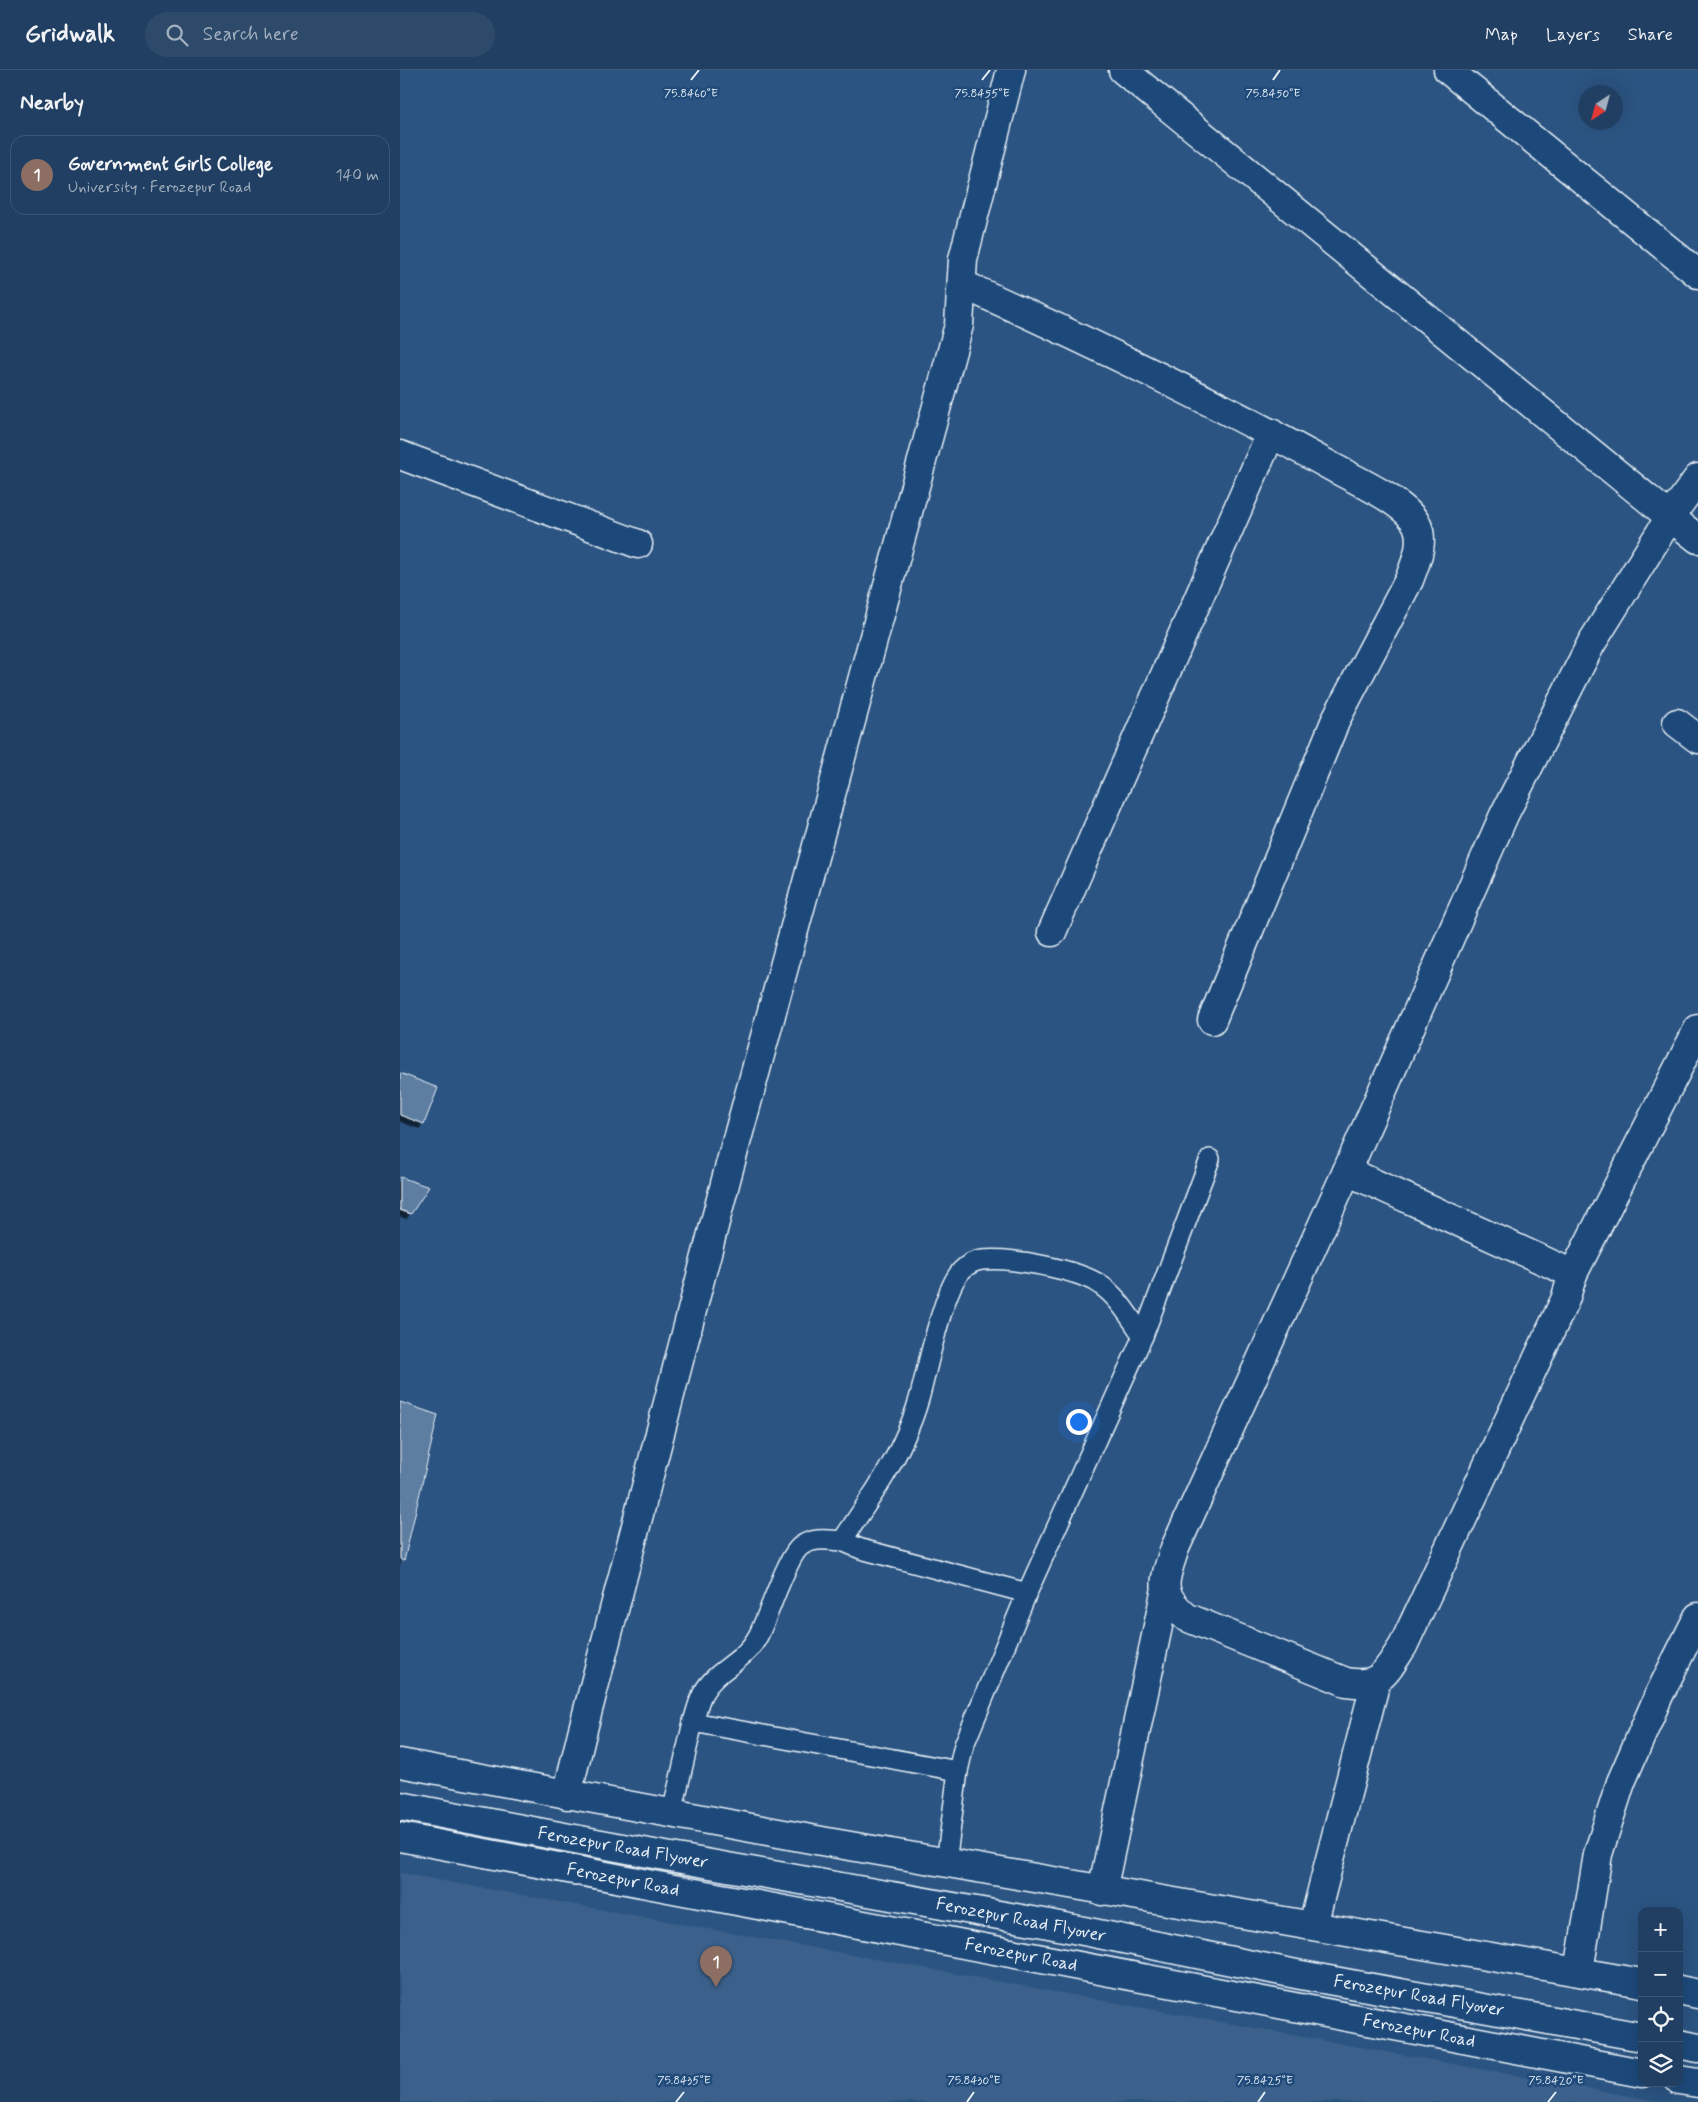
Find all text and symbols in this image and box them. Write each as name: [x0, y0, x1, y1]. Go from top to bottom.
search box: [145, 12, 495, 57]
text: Gridwalk: [25, 19, 115, 50]
icon: search: [163, 21, 191, 49]
text: Search here: [203, 22, 298, 47]
text: Map: [1485, 23, 1518, 47]
text: Layers: [1546, 23, 1600, 47]
text: Share: [1628, 23, 1673, 47]
north arrow: [1578, 85, 1623, 130]
text: 75.8460°E: [664, 86, 718, 102]
text: 75.8455°E: [954, 86, 1010, 102]
text: 75.8450°E: [1246, 86, 1301, 102]
text: Nearby: [20, 89, 84, 117]
text: Government Girls College: [68, 152, 273, 177]
text: 1: [33, 165, 41, 186]
text: 140 m: [335, 165, 379, 186]
text: University · Ferozepur Road: [68, 177, 251, 198]
your location: [1066, 1409, 1092, 1435]
street label: Ferozepur Road Flyover: [536, 1821, 711, 1875]
street label: Ferozepur Road: [565, 1857, 681, 1903]
street label: Ferozepur Road Flyover: [934, 1892, 1109, 1948]
map controls: [1638, 1907, 1683, 2087]
button: +: [1638, 1907, 1683, 1952]
street label: Ferozepur Road: [963, 1932, 1079, 1978]
pin: 1: [700, 1946, 732, 1987]
button: −: [1638, 1952, 1683, 1997]
street label: Ferozepur Road Flyover: [1332, 1969, 1507, 2023]
button: locate: [1638, 1997, 1683, 2042]
street label: Ferozepur Road: [1361, 2008, 1477, 2054]
button: layers: [1638, 2042, 1683, 2087]
text: 75.8435°E: [657, 2073, 711, 2089]
text: 75.8430°E: [947, 2073, 1001, 2089]
text: 75.8425°E: [1237, 2073, 1293, 2089]
text: 75.8420°E: [1528, 2073, 1584, 2089]

